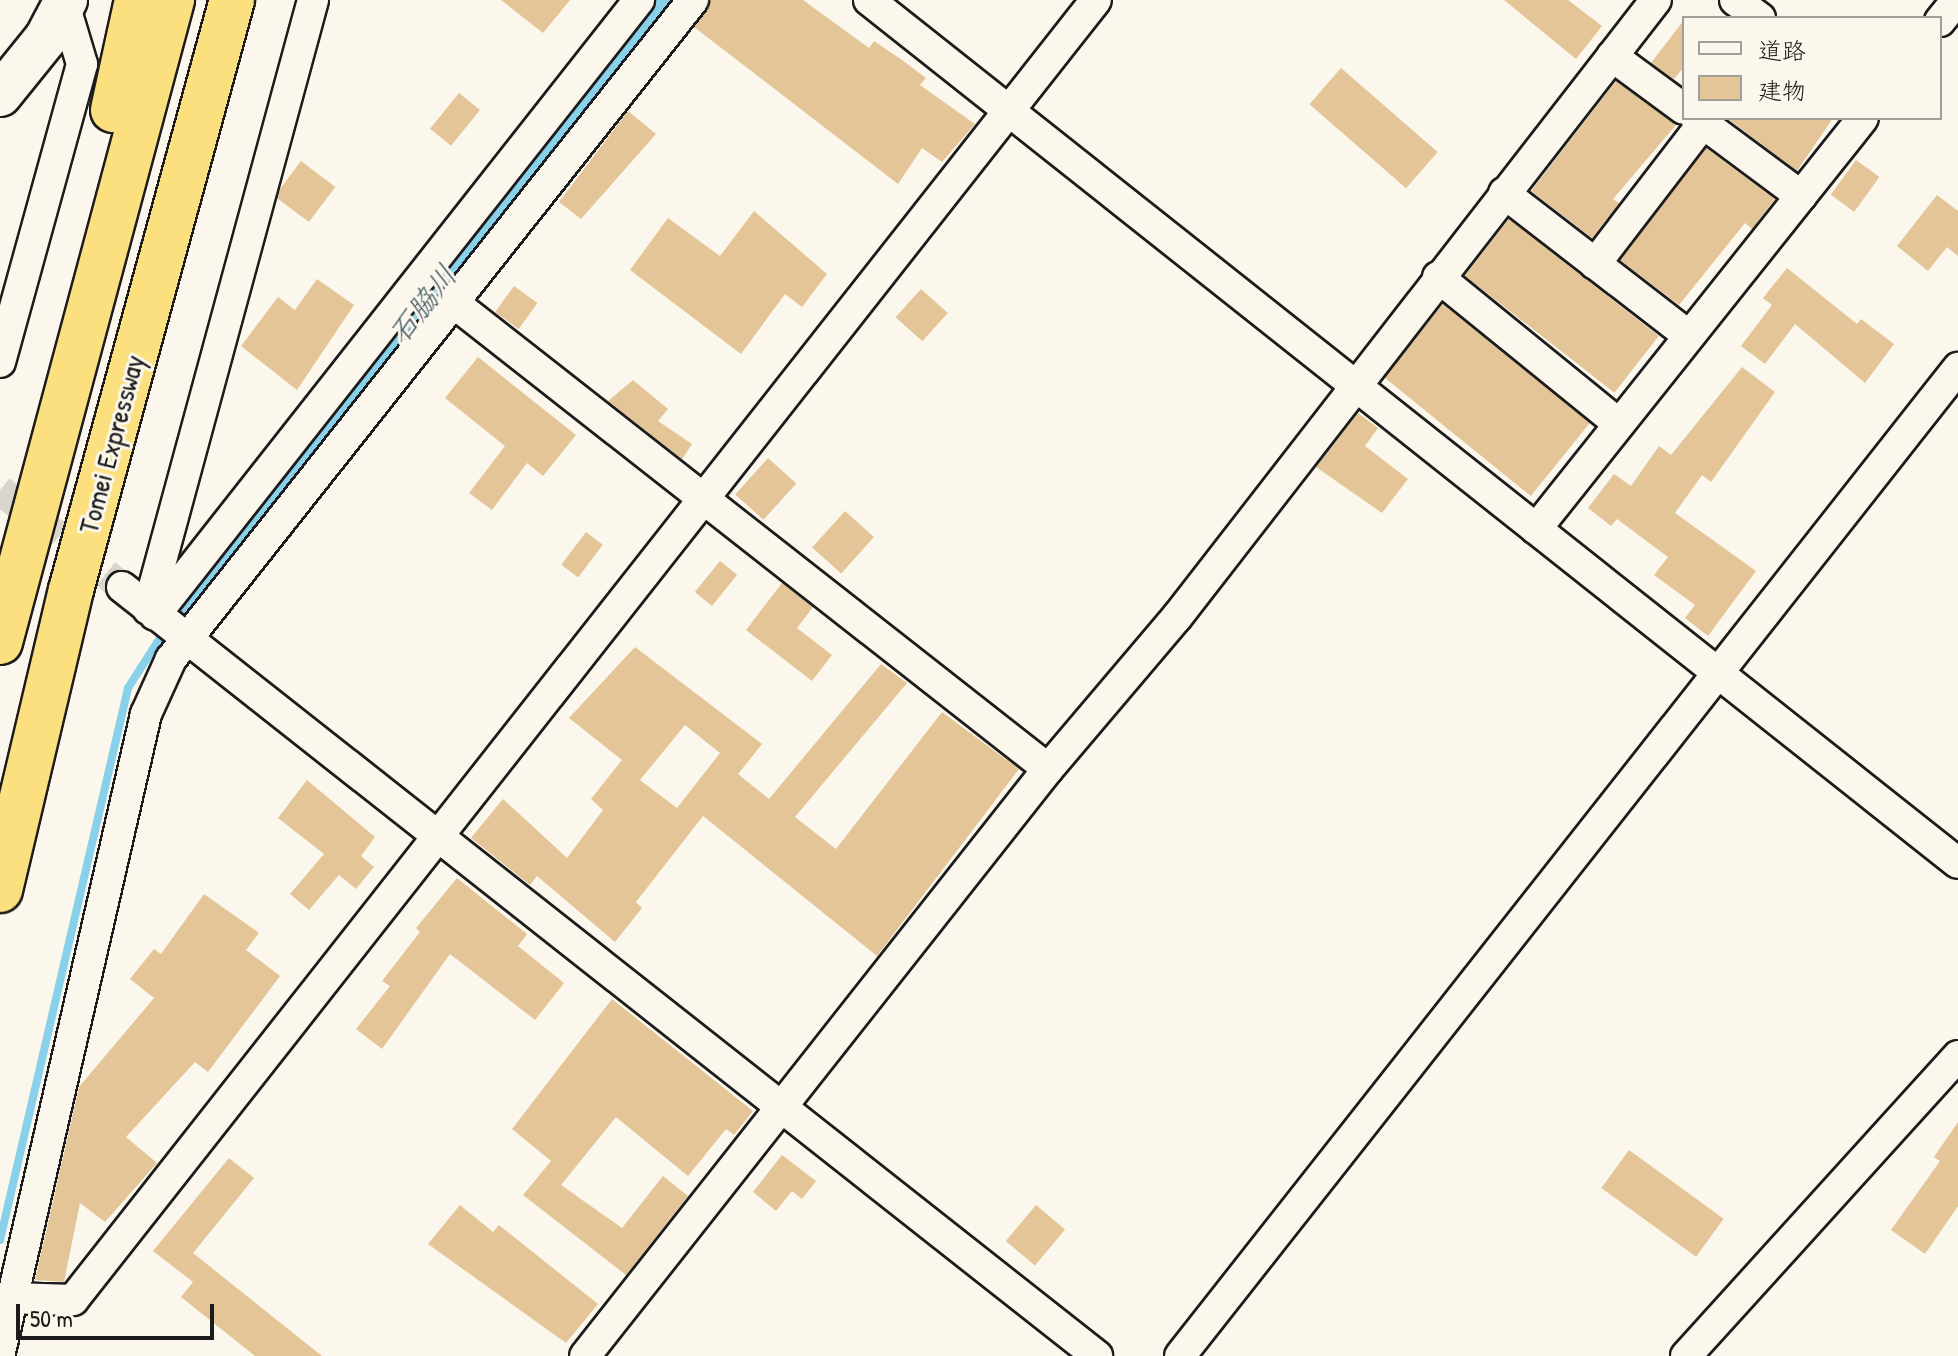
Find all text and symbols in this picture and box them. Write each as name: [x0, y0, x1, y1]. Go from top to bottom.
legend: [1682, 16, 1942, 120]
text: 道路: [1758, 34, 1806, 66]
text: 建物: [1758, 74, 1806, 106]
water label: 石脇川: [380, 257, 464, 351]
street label: Tomei Expressway: [71, 351, 151, 537]
scale bar: [20, 1288, 218, 1338]
text: 50 m: [30, 1302, 73, 1334]

